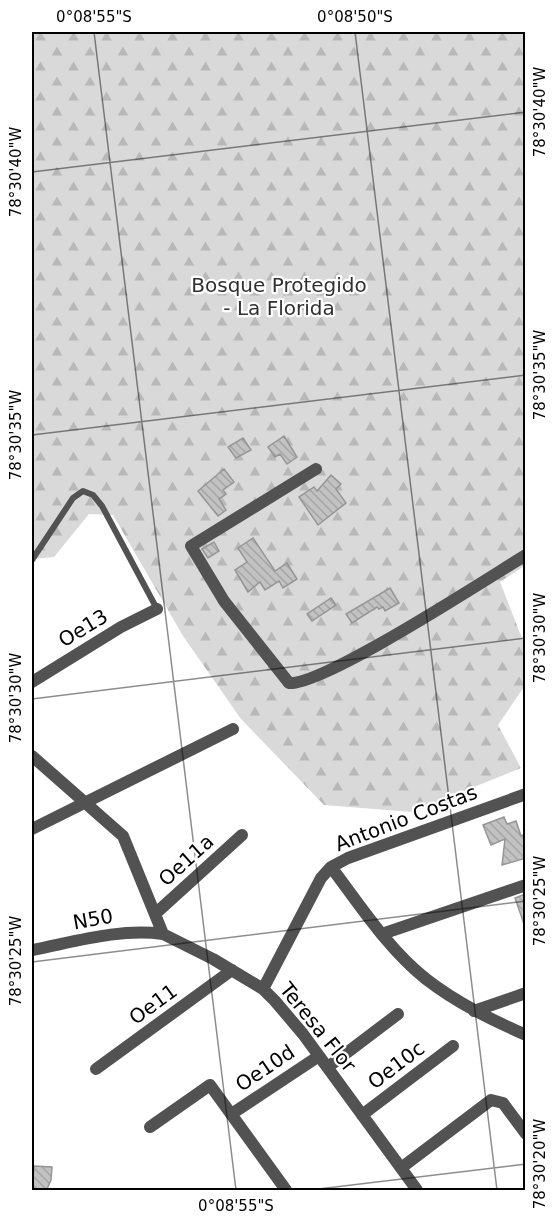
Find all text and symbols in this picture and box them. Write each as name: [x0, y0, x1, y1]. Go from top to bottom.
text: 0°08'55"S: [56, 8, 132, 26]
text: 0°08'50"S: [317, 8, 393, 26]
text: 78°30'40"W: [531, 67, 549, 157]
text: 78°30'40"W: [7, 127, 25, 217]
park label: Bosque Protegido - La Florida: [191, 273, 367, 320]
text: 78°30'35"W: [531, 330, 549, 420]
text: 78°30'35"W: [7, 390, 25, 480]
text: 78°30'30"W: [531, 593, 549, 683]
street label: Oe13: [54, 604, 112, 652]
text: 78°30'30"W: [7, 653, 25, 743]
street label: Antonio Costas: [331, 780, 481, 856]
street label: Oe11a: [154, 829, 218, 891]
text: 78°30'25"W: [531, 856, 549, 946]
street label: N50: [71, 904, 115, 934]
text: 78°30'25"W: [7, 916, 25, 1006]
street label: Teresa Flor: [274, 977, 362, 1077]
street label: Oe11: [124, 979, 182, 1029]
street label: Oe10c: [363, 1036, 429, 1094]
street label: Oe10d: [231, 1040, 299, 1096]
text: 78°30'20"W: [531, 1119, 549, 1209]
text: 0°08'55"S: [198, 1197, 274, 1215]

